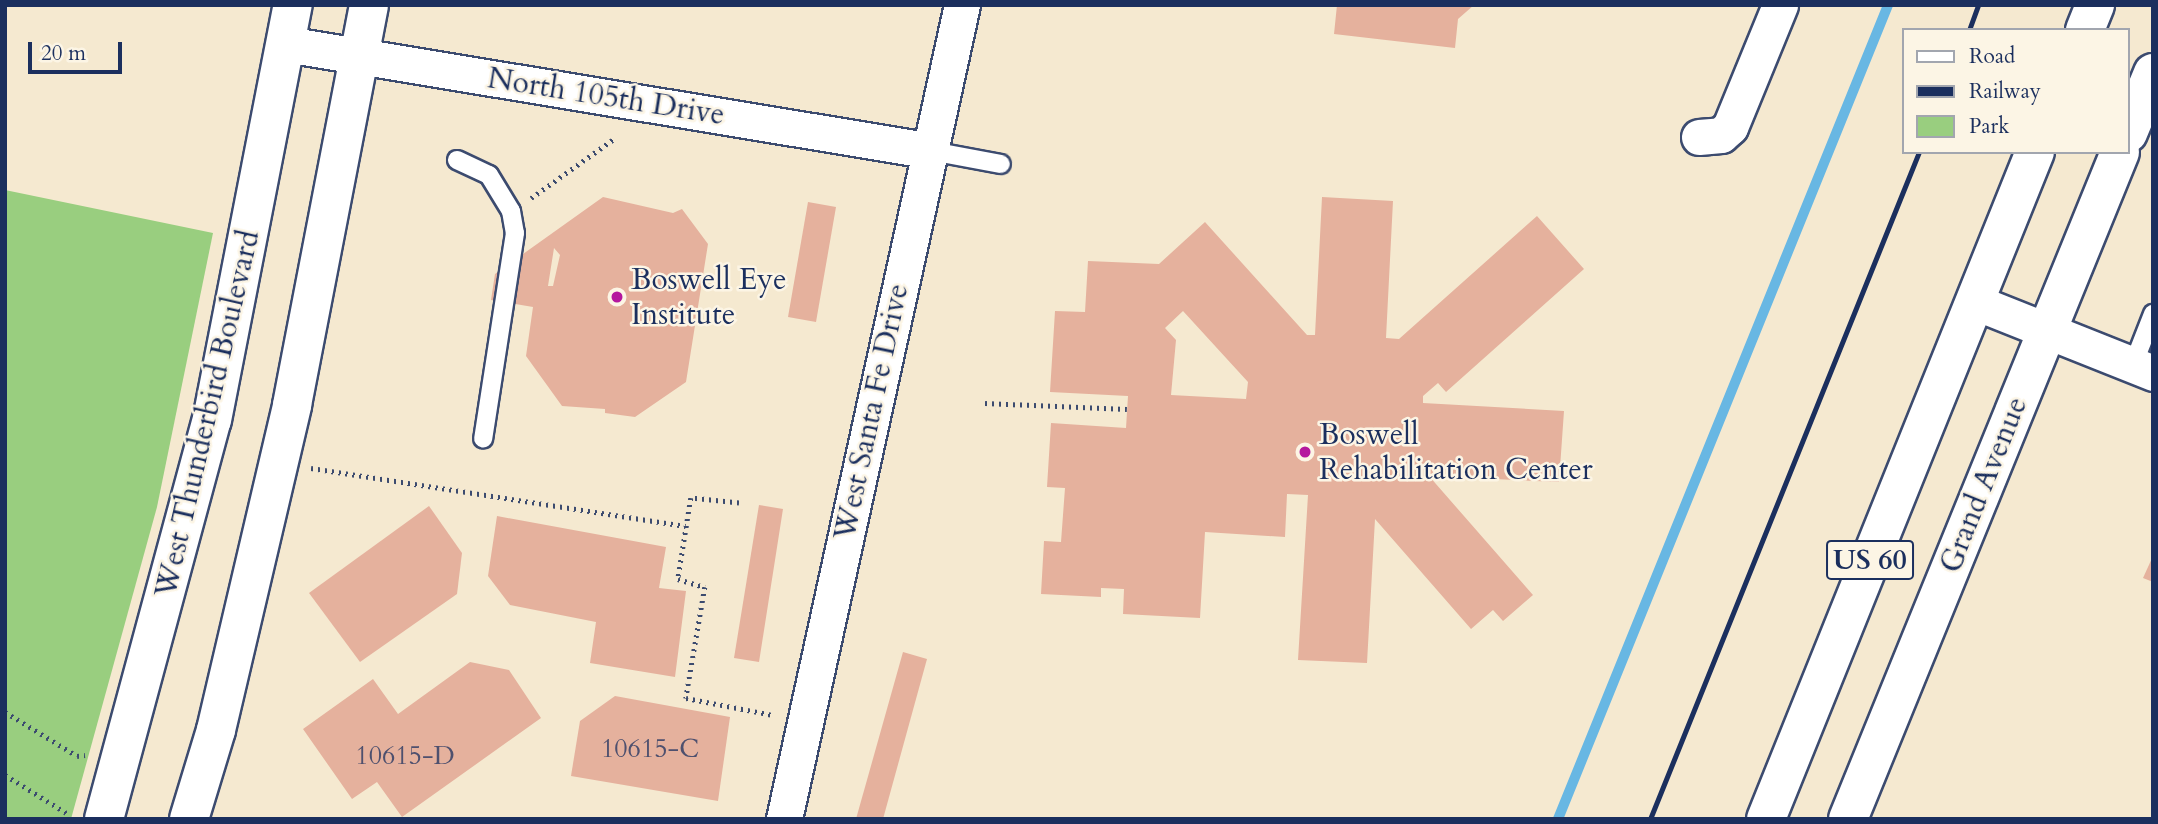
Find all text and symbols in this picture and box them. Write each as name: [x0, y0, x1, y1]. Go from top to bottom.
scale bar: [32, 28, 126, 72]
legend: [1902, 28, 2130, 154]
text: 20 m: [41, 39, 86, 68]
text: Road: [1969, 42, 2015, 71]
street label: North 105th Drive: [485, 60, 727, 134]
text: Railway: [1969, 77, 2041, 106]
text: Park: [1969, 112, 2009, 141]
street label: West Thunderbird Boulevard: [148, 227, 268, 601]
place label: Boswell Eye Institute: [631, 262, 787, 332]
street label: West Santa Fe Drive: [827, 281, 917, 543]
marker: Boswell Eye Institute: [609, 289, 625, 305]
street label: Grand Avenue: [1932, 392, 2036, 578]
place label: Boswell Rehabilitation Center: [1319, 417, 1593, 488]
marker: Boswell Rehabilitation Center: [1297, 444, 1313, 460]
road number: US 60: [1825, 536, 1916, 584]
house number: 10615-C: [601, 733, 699, 765]
house number: 10615-D: [355, 740, 455, 772]

